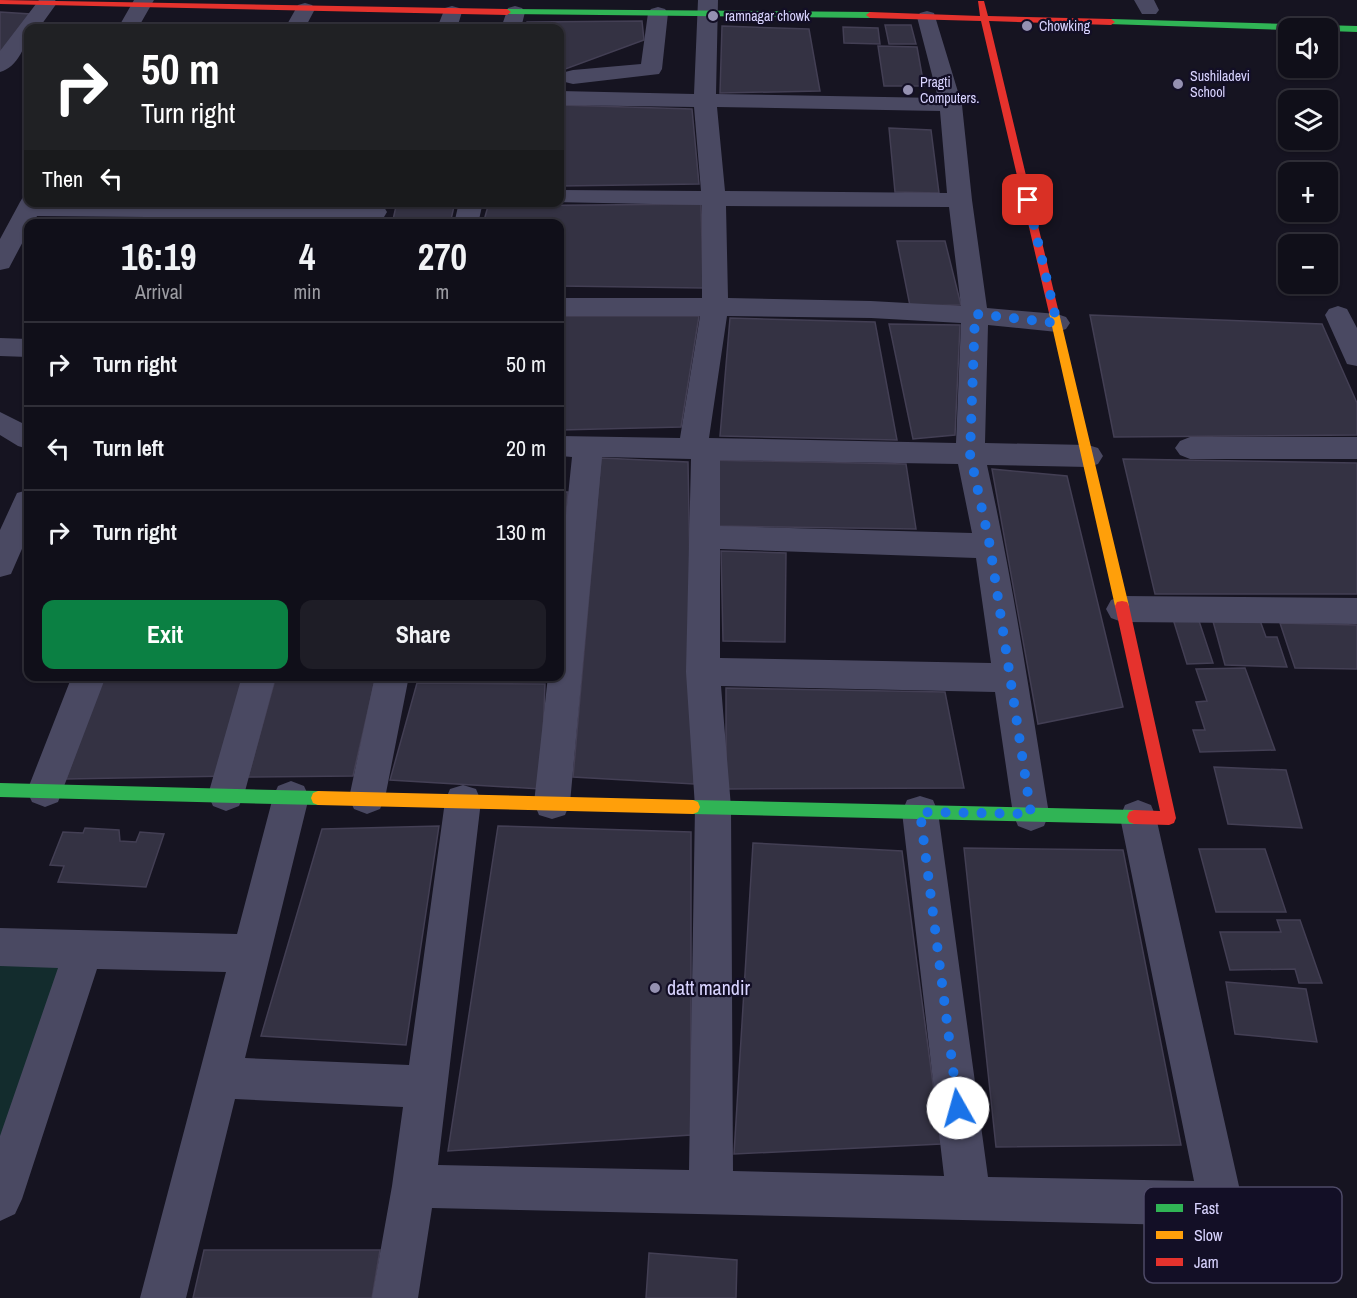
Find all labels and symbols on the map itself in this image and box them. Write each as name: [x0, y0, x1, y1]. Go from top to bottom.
place label: ramnagar chowk: [725, 7, 810, 25]
marker: ramnagar chowk: [706, 9, 720, 23]
place label: Chowking: [1039, 17, 1091, 35]
marker: Chowking: [1020, 19, 1034, 33]
place label: Sushiladevi School: [1190, 67, 1250, 101]
place label: Pragti Computers.: [920, 73, 979, 107]
marker: Sushiladevi School: [1171, 77, 1185, 91]
marker: Pragti Computers.: [901, 83, 915, 97]
pin: [1002, 174, 1053, 225]
place label: datt mandir: [667, 974, 750, 1001]
marker: datt mandir: [648, 981, 662, 995]
position arrow: [926, 1076, 990, 1140]
legend: [1144, 1187, 1342, 1283]
text: Fast: [1194, 1197, 1219, 1219]
text: Slow: [1194, 1224, 1223, 1246]
text: Jam: [1194, 1251, 1219, 1273]

